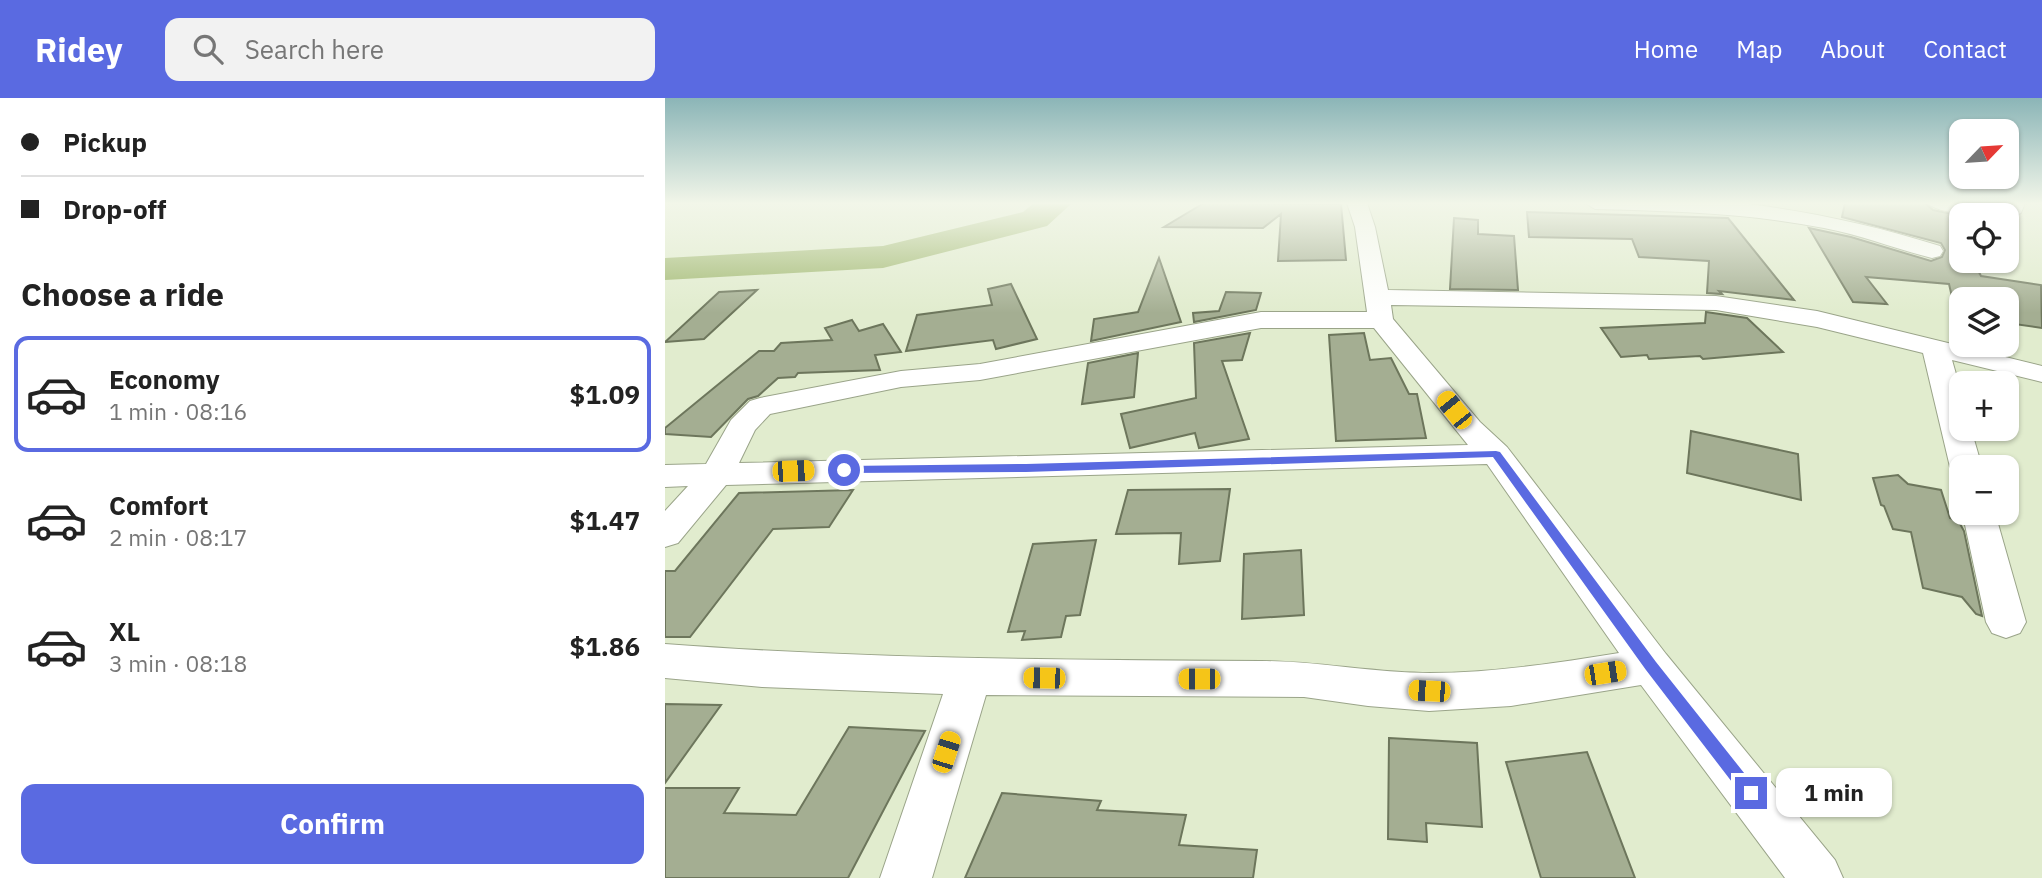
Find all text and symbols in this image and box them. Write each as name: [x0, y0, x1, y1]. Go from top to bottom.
search box: [165, 18, 655, 81]
text: Ridey: [35, 28, 123, 71]
icon: search: [189, 30, 227, 68]
text: Search here: [245, 32, 384, 66]
text: Home: [1634, 33, 1698, 65]
text: Map: [1736, 33, 1782, 65]
text: About: [1820, 33, 1885, 65]
text: Contact: [1923, 33, 2007, 65]
north arrow: [1949, 119, 2019, 189]
map controls: [1949, 119, 2019, 525]
text: Pickup: [63, 125, 147, 159]
text: Drop-off: [63, 192, 166, 226]
button: locate: [1949, 203, 2019, 273]
text: Choose a ride: [21, 273, 224, 315]
button: layers: [1949, 287, 2019, 357]
text: Economy: [109, 362, 220, 396]
icon: car: [25, 363, 88, 426]
button: +: [1949, 371, 2019, 441]
text: $1.09: [570, 377, 640, 411]
car: [1433, 387, 1476, 433]
text: 1 min · 08:16: [109, 396, 247, 426]
route start: [828, 454, 860, 486]
button: −: [1949, 455, 2019, 525]
car: [772, 460, 815, 482]
text: Comfort: [109, 488, 208, 522]
icon: car: [25, 489, 88, 552]
text: $1.47: [570, 503, 640, 537]
text: 2 min · 08:17: [109, 522, 247, 552]
text: XL: [109, 614, 140, 648]
icon: car: [25, 615, 88, 678]
text: $1.86: [570, 629, 640, 663]
text: 3 min · 08:18: [109, 648, 247, 678]
car: [1583, 659, 1628, 687]
car: [1023, 667, 1066, 689]
car: [1179, 669, 1221, 690]
car: [1408, 679, 1451, 703]
car: [930, 729, 963, 775]
callout: 1 min: [1775, 768, 1891, 818]
route end: [1735, 777, 1767, 809]
text: 1 min: [1804, 777, 1864, 807]
button: Confirm: [21, 784, 644, 864]

